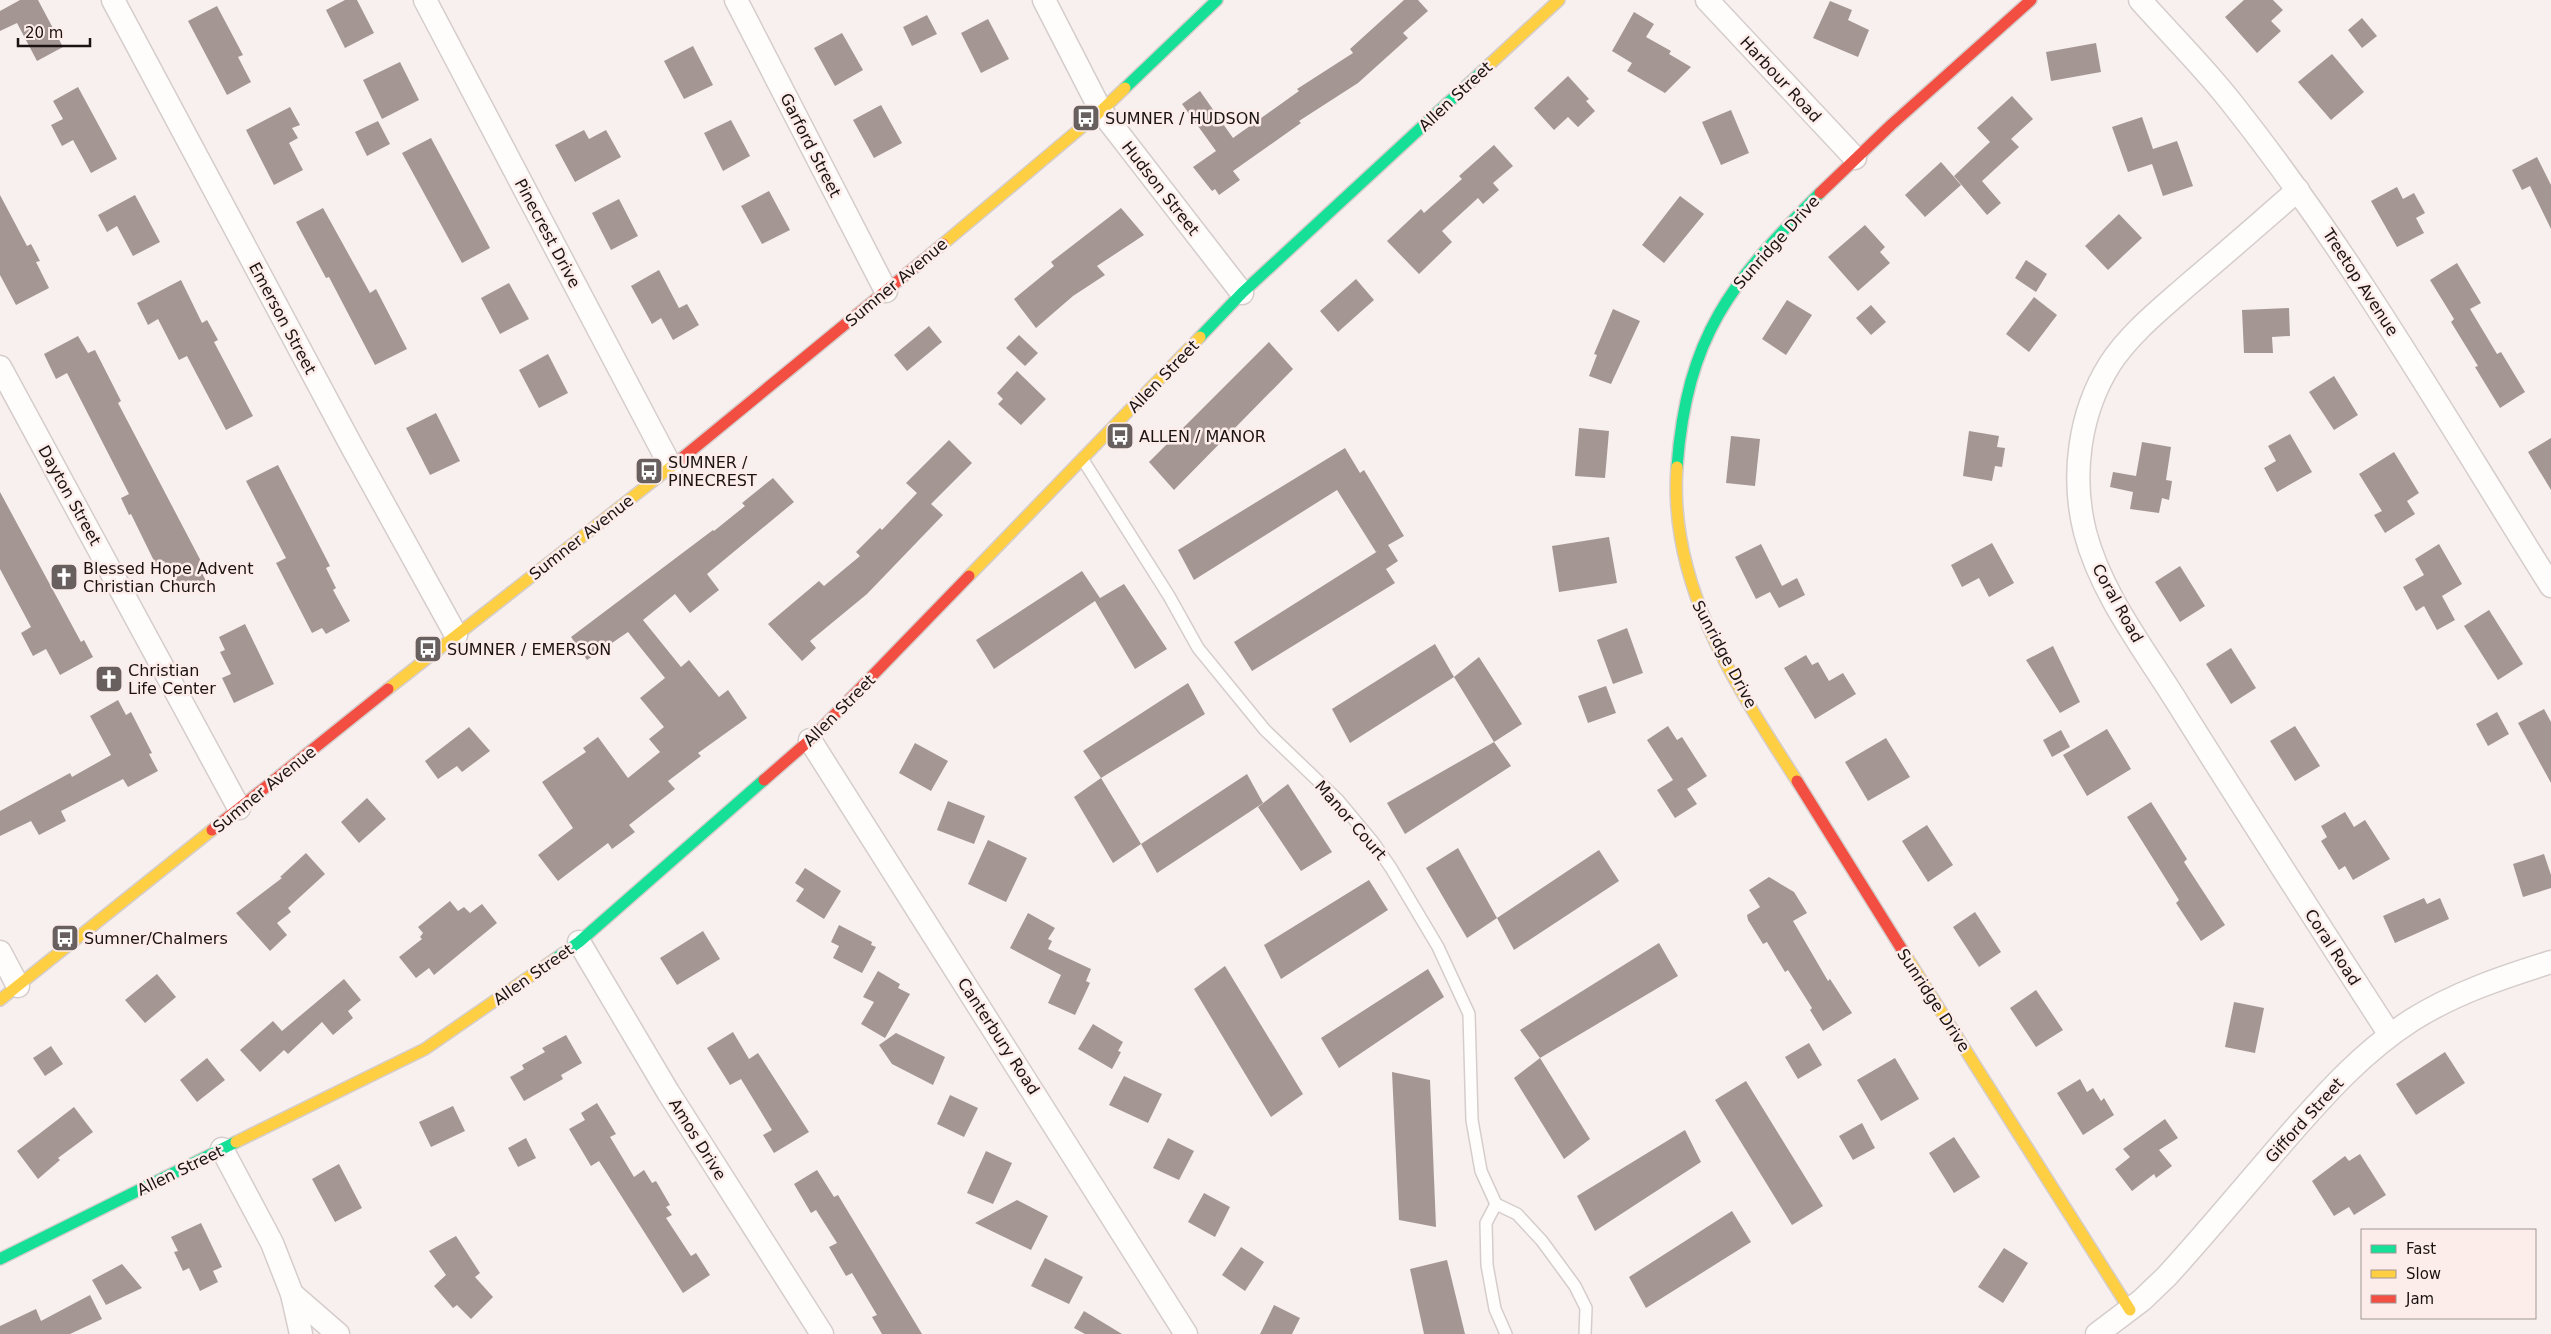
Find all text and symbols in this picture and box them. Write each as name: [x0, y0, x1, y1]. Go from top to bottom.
scale bar: [18, 15, 90, 47]
text: 20 m: [25, 24, 63, 42]
street label: Harbour Road: [1736, 33, 1825, 126]
street label: Allen Street: [1415, 58, 1496, 135]
street label: Garford Street: [776, 90, 845, 200]
bus stop icon: SUMNER / HUDSON: [1071, 103, 1101, 133]
place label: SUMNER / HUDSON: [1105, 109, 1260, 128]
street label: Hudson Street: [1118, 137, 1203, 239]
street label: Pinecrest Drive: [511, 175, 584, 291]
street label: Sunridge Drive: [1729, 192, 1823, 293]
street label: Treetop Avenue: [2318, 224, 2402, 339]
street label: Sumner Avenue: [842, 234, 951, 330]
street label: Emerson Street: [245, 259, 320, 377]
street label: Allen Street: [1124, 336, 1203, 417]
bus stop icon: ALLEN / MANOR: [1105, 421, 1135, 451]
place label: ALLEN / MANOR: [1139, 427, 1266, 446]
street label: Dayton Street: [34, 442, 105, 549]
place label: SUMNER / PINECREST: [668, 453, 757, 490]
bus stop icon: SUMNER / PINECREST: [634, 456, 664, 486]
street label: Sumner Avenue: [525, 491, 637, 584]
place label: Blessed Hope Advent Christian Church: [83, 559, 253, 596]
street label: Coral Road: [2088, 561, 2147, 646]
church icon: Blessed Hope Advent Christian Church: [49, 562, 79, 592]
street label: Sunridge Drive: [1688, 597, 1761, 711]
bus stop icon: SUMNER / EMERSON: [413, 634, 443, 664]
place label: SUMNER / EMERSON: [447, 640, 611, 659]
place label: Christian Life Center: [128, 661, 216, 698]
church icon: Christian Life Center: [94, 664, 124, 694]
street label: Allen Street: [800, 671, 879, 750]
street label: Sumner Avenue: [209, 742, 320, 837]
street label: Manor Court: [1311, 777, 1390, 864]
street label: Coral Road: [2301, 906, 2364, 989]
bus stop icon: Sumner/Chalmers: [50, 923, 80, 953]
place label: Sumner/Chalmers: [84, 929, 228, 948]
street label: Allen Street: [490, 940, 577, 1009]
street label: Sunridge Drive: [1893, 945, 1974, 1055]
street label: Canterbury Road: [954, 974, 1043, 1098]
street label: Gifford Street: [2261, 1074, 2348, 1167]
street label: Amos Drive: [665, 1095, 730, 1183]
street label: Allen Street: [134, 1141, 226, 1199]
legend: [2361, 1229, 2536, 1319]
text: Fast: [2406, 1240, 2436, 1258]
text: Slow: [2406, 1265, 2441, 1283]
text: Jam: [2405, 1290, 2434, 1308]

